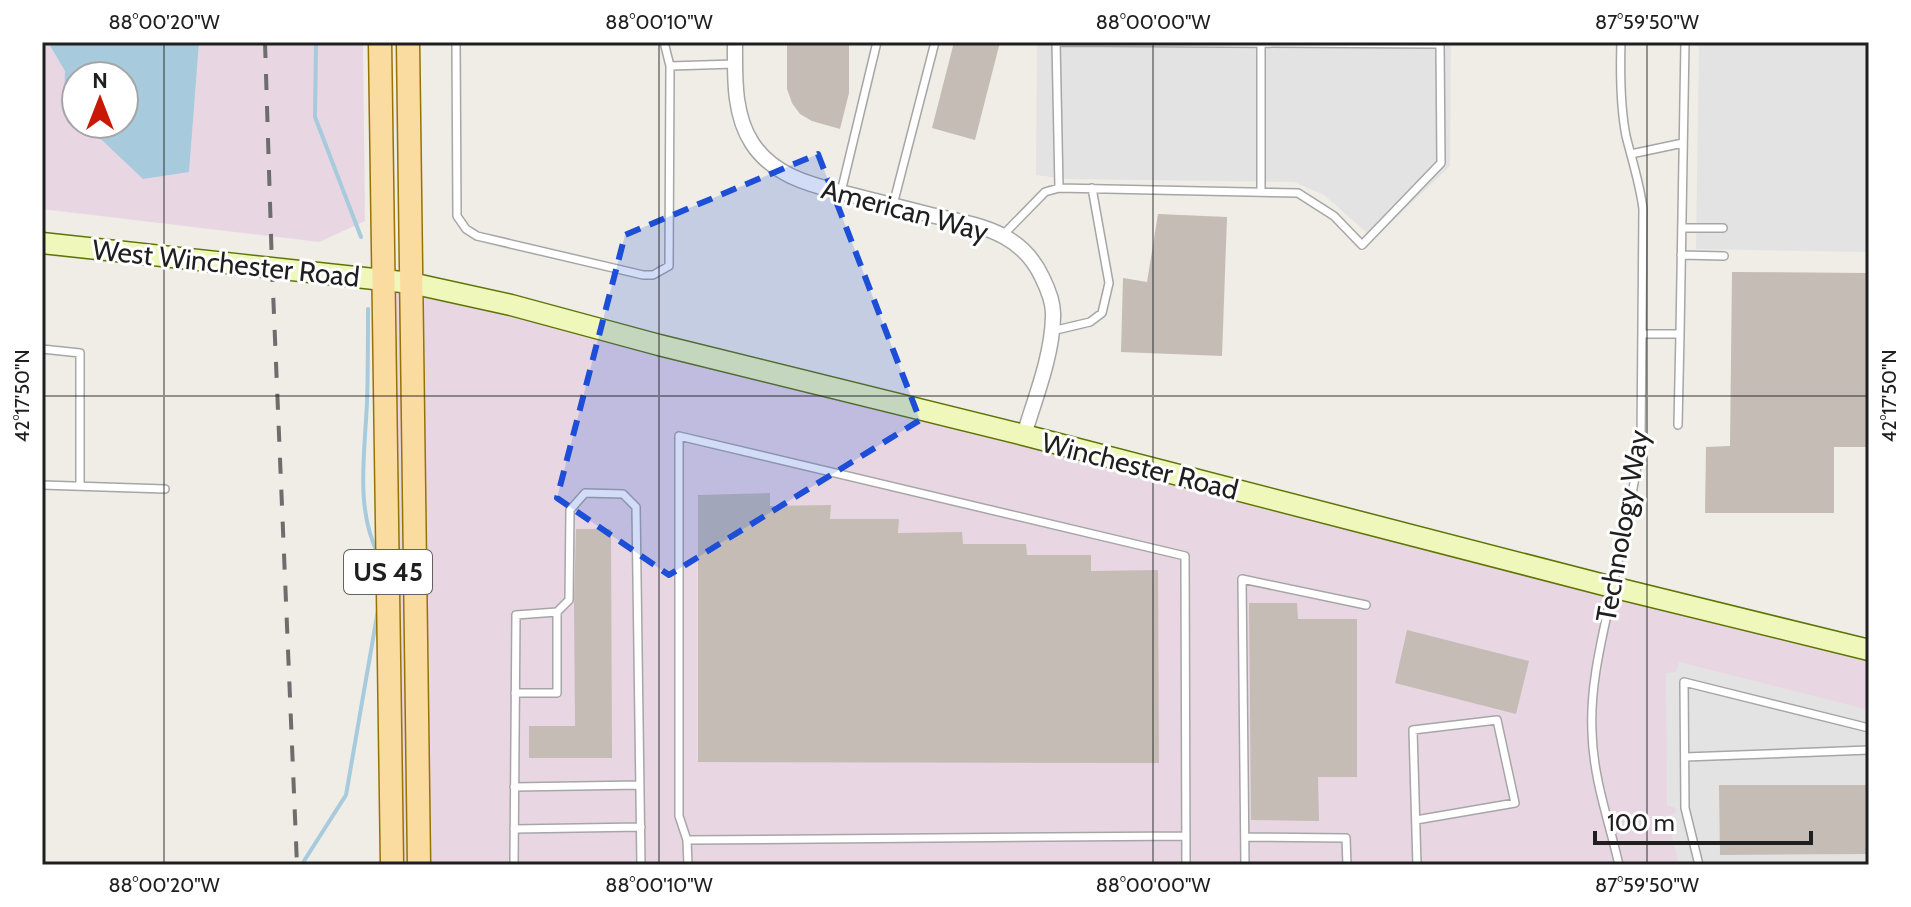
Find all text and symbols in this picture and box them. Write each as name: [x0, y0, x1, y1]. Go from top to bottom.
text: 88°00'20"W: [108, 10, 220, 34]
text: 88°00'10"W: [605, 10, 713, 34]
text: 88°00'00"W: [1096, 10, 1210, 34]
text: 87°59'50"W: [1595, 10, 1699, 34]
north arrow: [60, 60, 140, 140]
text: N: [92, 67, 108, 94]
street label: American Way: [818, 171, 992, 249]
street label: West Winchester Road: [91, 232, 361, 294]
text: 42°17'50"N: [10, 349, 34, 443]
text: 42°17'50"N: [1877, 349, 1901, 443]
street label: Winchester Road: [1038, 425, 1242, 507]
street label: Technology Way: [1588, 427, 1656, 625]
road number: US 45: [344, 550, 432, 594]
scale bar: [1595, 795, 1811, 845]
text: 100 m: [1607, 808, 1675, 837]
text: 88°00'20"W: [108, 873, 220, 897]
text: 88°00'10"W: [605, 873, 713, 897]
text: 88°00'00"W: [1096, 873, 1210, 897]
text: 87°59'50"W: [1595, 873, 1699, 897]

